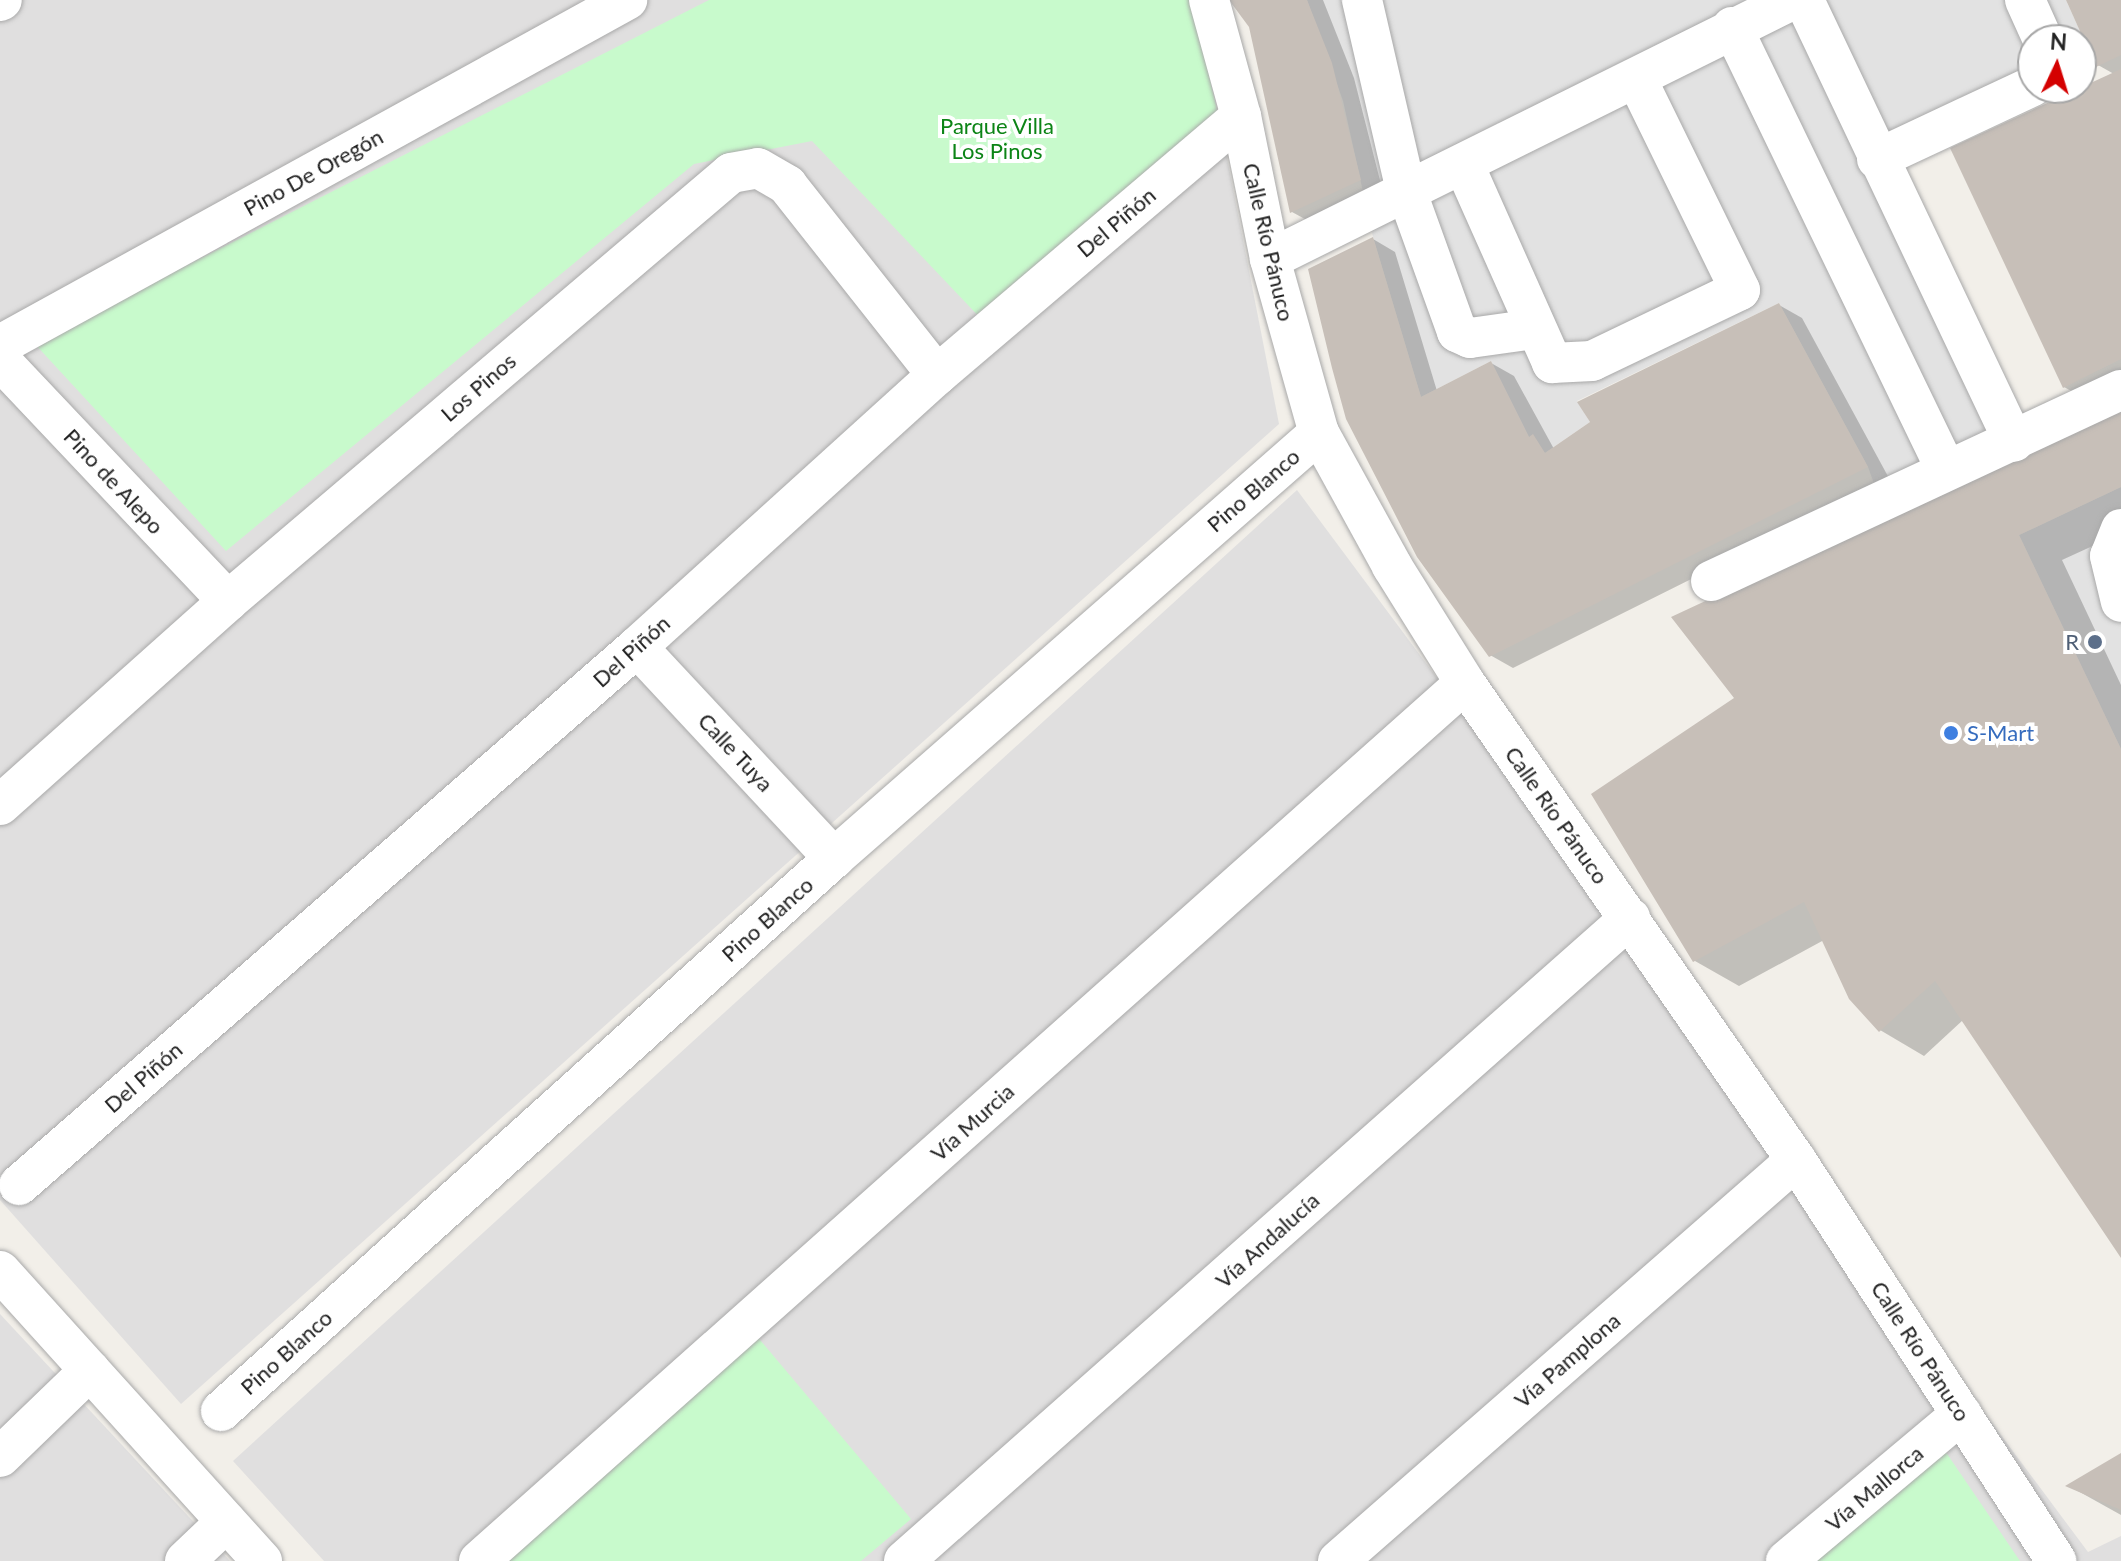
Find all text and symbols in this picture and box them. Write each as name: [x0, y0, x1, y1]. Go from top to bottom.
north arrow: [2017, 24, 2097, 104]
text: N: [2049, 27, 2068, 56]
park label: Parque Villa Los Pinos: [940, 112, 1054, 164]
street label: Pino De Oregón: [239, 123, 387, 221]
street label: Calle Río Pánuco: [1238, 160, 1300, 324]
street label: Del Piñón: [1071, 182, 1161, 262]
street label: Los Pinos: [435, 347, 521, 427]
street label: Pino de Alepo: [58, 423, 170, 539]
street label: Pino Blanco: [1201, 443, 1305, 537]
street label: Del Piñón: [587, 610, 675, 692]
place label: R: [2065, 629, 2079, 655]
marker: R: [2086, 633, 2104, 651]
street label: Calle Tuya: [693, 707, 779, 797]
place label: S-Mart: [1967, 720, 2034, 746]
marker: S-Mart: [1942, 724, 1960, 742]
street label: Calle Río Pánuco: [1500, 741, 1614, 889]
street label: Pino Blanco: [716, 871, 818, 967]
street label: Del Piñón: [99, 1036, 187, 1118]
street label: Vía Murcia: [925, 1078, 1019, 1166]
street label: Vía Andalucía: [1210, 1186, 1324, 1294]
street label: Calle Río Pánuco: [1866, 1276, 1976, 1426]
street label: Pino Blanco: [235, 1304, 337, 1400]
street label: Vía Pamplona: [1509, 1307, 1625, 1413]
street label: Vía Mallorca: [1820, 1440, 1928, 1536]

